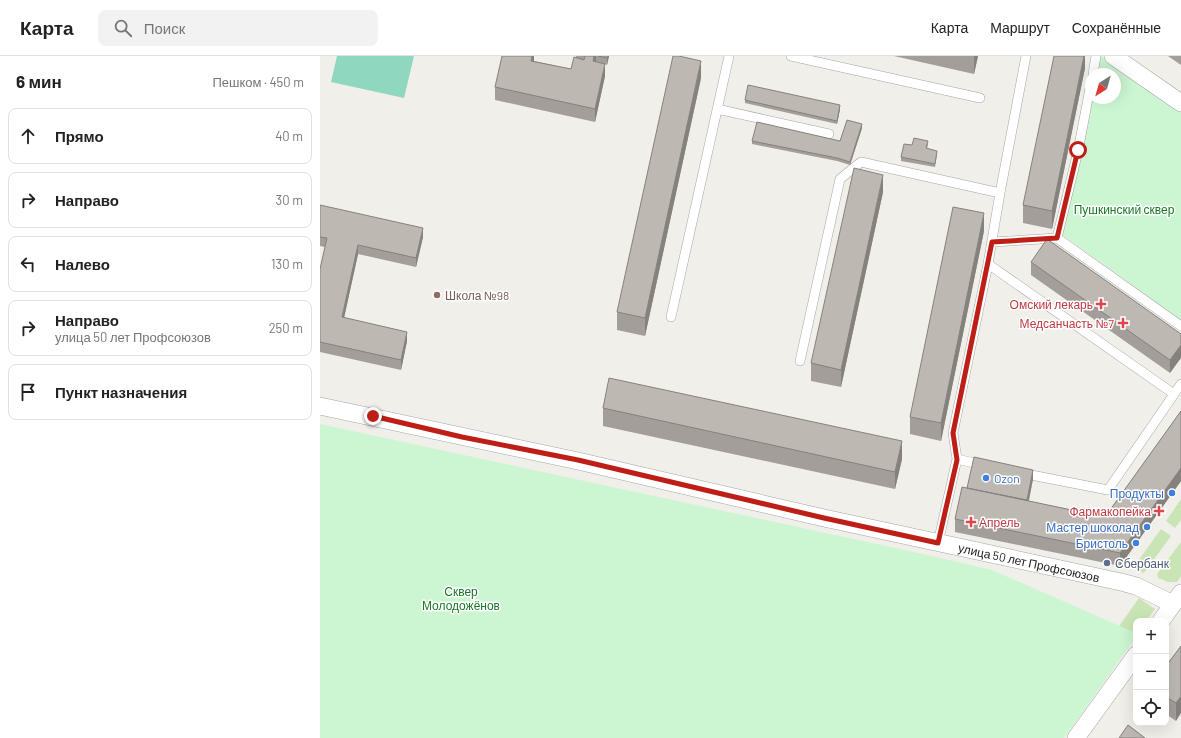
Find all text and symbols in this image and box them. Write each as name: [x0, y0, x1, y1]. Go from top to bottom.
search box: [98, 10, 378, 46]
text: Карта: [20, 16, 74, 39]
icon: search: [112, 17, 134, 39]
text: Поиск: [144, 19, 185, 37]
text: Карта: [931, 19, 968, 36]
text: Маршрут: [990, 19, 1050, 36]
text: Сохранённые: [1072, 19, 1161, 36]
north arrow: [1085, 68, 1121, 104]
text: 6 мин: [16, 71, 62, 91]
text: Пешком · 450 m: [213, 74, 304, 90]
icon: ahead: [17, 125, 39, 147]
text: Прямо: [55, 127, 104, 145]
text: 40 m: [275, 128, 303, 144]
route start: [1069, 141, 1087, 159]
icon: right: [17, 189, 39, 211]
text: Направо: [55, 191, 119, 209]
text: 30 m: [276, 192, 303, 208]
park label: Пушкинский сквер: [1074, 202, 1175, 217]
icon: left: [17, 253, 39, 275]
text: Налево: [55, 255, 110, 273]
text: 130 m: [271, 256, 303, 272]
place label: Школа №98: [445, 288, 509, 302]
marker: Школа №98: [432, 290, 442, 300]
place label: Омский лекарь: [1010, 297, 1093, 312]
marker: Омский лекарь: [1096, 299, 1106, 309]
text: Направо: [55, 311, 119, 329]
place label: Медсанчасть №7: [1020, 316, 1114, 331]
icon: right: [17, 317, 39, 339]
marker: Медсанчасть №7: [1117, 317, 1129, 329]
text: 250 m: [269, 320, 303, 336]
text: улица 50 лет Профсоюзов: [55, 329, 211, 345]
icon: arrive: [17, 381, 39, 403]
text: Пункт назначения: [55, 383, 187, 401]
route end: [364, 407, 382, 425]
place label: Ozon: [994, 471, 1020, 485]
marker: Ozon: [981, 473, 991, 483]
place label: Продукты: [1110, 486, 1164, 501]
marker: Продукты: [1167, 488, 1177, 498]
place label: Фармакопейка: [1069, 504, 1151, 519]
marker: Фармакопейка: [1154, 506, 1164, 516]
place label: Апрель: [979, 515, 1020, 530]
marker: Апрель: [966, 517, 976, 527]
place label: Мастер шоколад: [1046, 520, 1139, 535]
marker: Мастер шоколад: [1142, 522, 1152, 532]
place label: Бристоль: [1076, 536, 1128, 551]
marker: Бристоль: [1131, 538, 1141, 548]
street label: улица 50 лет Профсоюзов: [957, 540, 1101, 584]
place label: Сбербанк: [1115, 556, 1170, 571]
marker: Сбербанк: [1102, 558, 1112, 568]
park label: Сквер Молодожёнов: [422, 584, 500, 613]
map controls: [1133, 618, 1169, 726]
button: +: [1133, 618, 1169, 654]
button: −: [1133, 654, 1169, 690]
button: locate: [1133, 690, 1169, 726]

